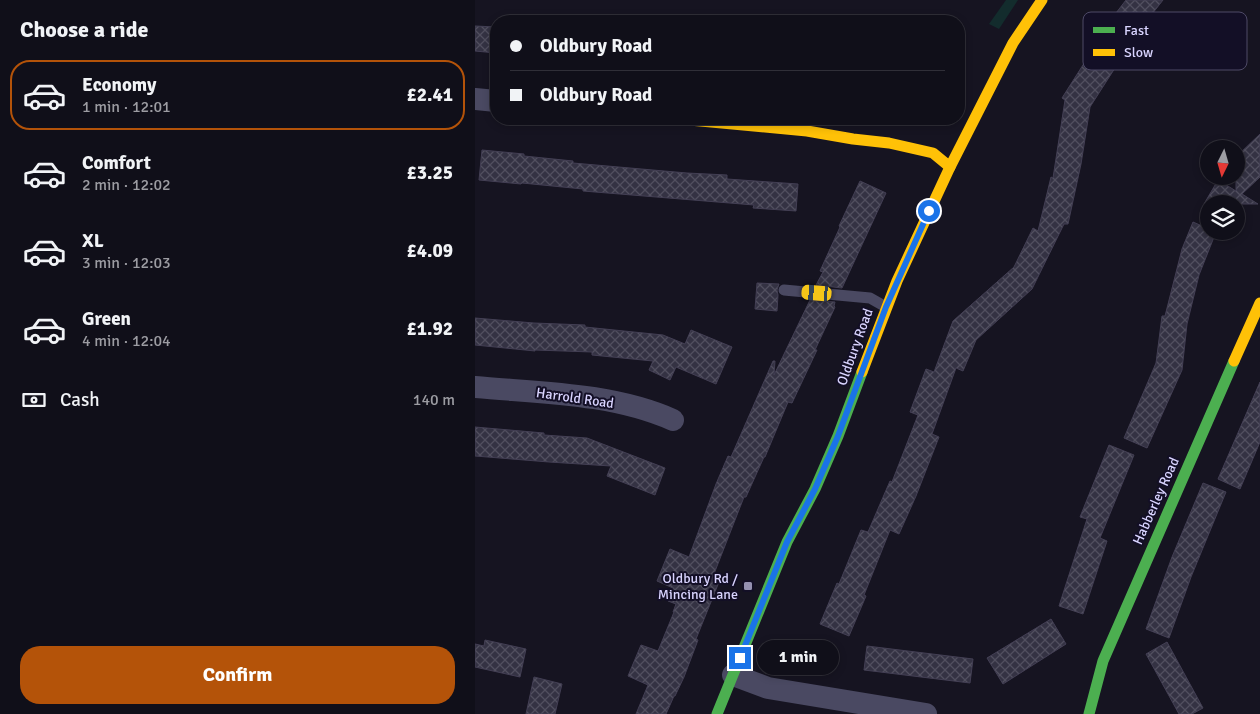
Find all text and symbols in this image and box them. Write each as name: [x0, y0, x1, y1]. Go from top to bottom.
legend: [1083, 12, 1247, 70]
text: Choose a ride: [20, 16, 148, 43]
text: Fast: [1124, 22, 1149, 39]
text: Oldbury Road: [540, 34, 652, 58]
text: Slow: [1124, 44, 1153, 61]
icon: car: [22, 73, 67, 118]
text: Economy: [82, 73, 156, 97]
text: £2.41: [407, 83, 453, 107]
text: Oldbury Road: [540, 83, 652, 107]
text: 1 min · 12:01: [82, 97, 171, 117]
north arrow: [1200, 140, 1245, 185]
map controls: [1200, 140, 1245, 240]
icon: car: [22, 151, 67, 196]
text: Comfort: [82, 151, 151, 175]
text: £3.25: [407, 161, 453, 185]
text: 2 min · 12:02: [82, 175, 171, 195]
button: layers: [1200, 195, 1245, 240]
route start: [918, 200, 940, 222]
icon: car: [22, 229, 67, 274]
text: XL: [82, 229, 104, 253]
text: £4.09: [407, 239, 453, 263]
text: 3 min · 12:03: [82, 253, 171, 273]
car: [801, 284, 832, 302]
street label: Oldbury Road: [833, 306, 877, 388]
icon: car: [22, 307, 67, 352]
text: Green: [82, 307, 131, 331]
text: £1.92: [407, 317, 453, 341]
text: 4 min · 12:04: [82, 331, 171, 351]
street label: Harrold Road: [535, 384, 615, 412]
icon: cash: [20, 386, 48, 414]
text: Cash: [60, 388, 100, 412]
text: 140 m: [413, 390, 455, 410]
street label: Habberley Road: [1129, 455, 1183, 547]
place label: Oldbury Rd / Mincing Lane: [658, 570, 738, 603]
marker: Oldbury Rd / Mincing Lane: [742, 580, 754, 592]
callout: 1 min: [757, 640, 840, 676]
button: Confirm: [20, 646, 455, 704]
route end: [729, 647, 751, 669]
text: 1 min: [779, 647, 817, 667]

